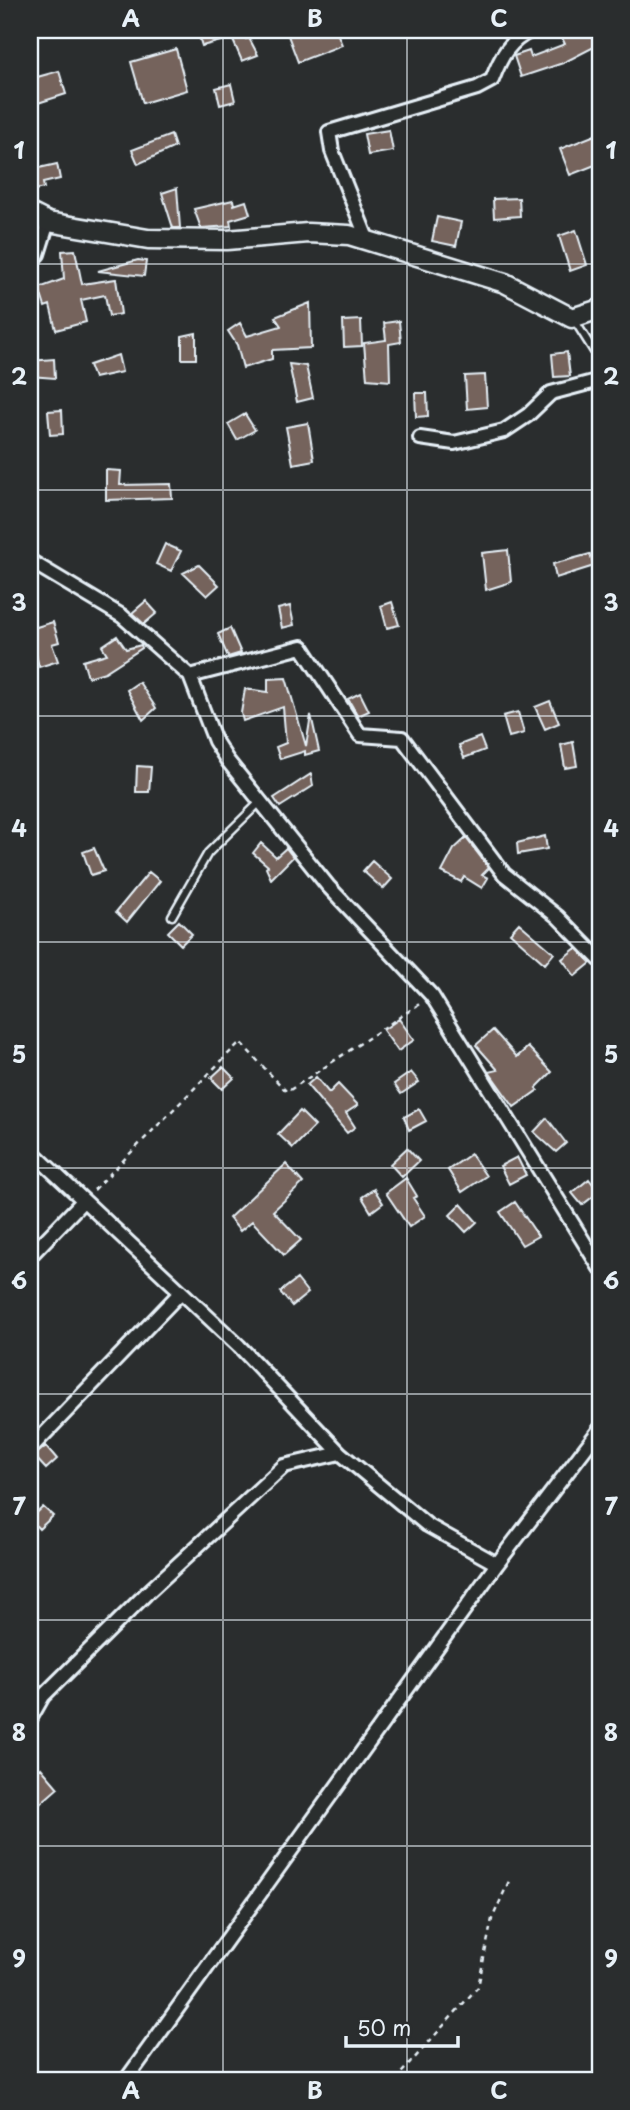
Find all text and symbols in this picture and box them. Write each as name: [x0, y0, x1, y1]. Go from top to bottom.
text: A: [122, 0, 140, 35]
text: B: [307, 0, 323, 35]
text: C: [490, 0, 508, 35]
text: 1: [14, 132, 25, 167]
text: 1: [606, 132, 617, 167]
text: 2: [11, 358, 27, 393]
text: 2: [603, 358, 619, 393]
text: 3: [11, 584, 27, 619]
text: 3: [603, 584, 619, 619]
text: 4: [11, 810, 27, 845]
text: 4: [603, 810, 619, 845]
text: 5: [12, 1036, 26, 1071]
text: 5: [604, 1036, 618, 1071]
text: 6: [11, 1262, 27, 1297]
text: 6: [603, 1262, 619, 1297]
text: 7: [12, 1488, 26, 1523]
text: 7: [604, 1488, 618, 1523]
text: 8: [12, 1714, 26, 1749]
text: 8: [604, 1714, 618, 1749]
text: 9: [12, 1940, 26, 1975]
text: 9: [604, 1940, 618, 1975]
scale bar: [346, 2005, 458, 2049]
text: 50 m: [357, 2011, 411, 2043]
text: A: [122, 2072, 140, 2107]
text: B: [307, 2072, 323, 2107]
text: C: [490, 2072, 508, 2107]

